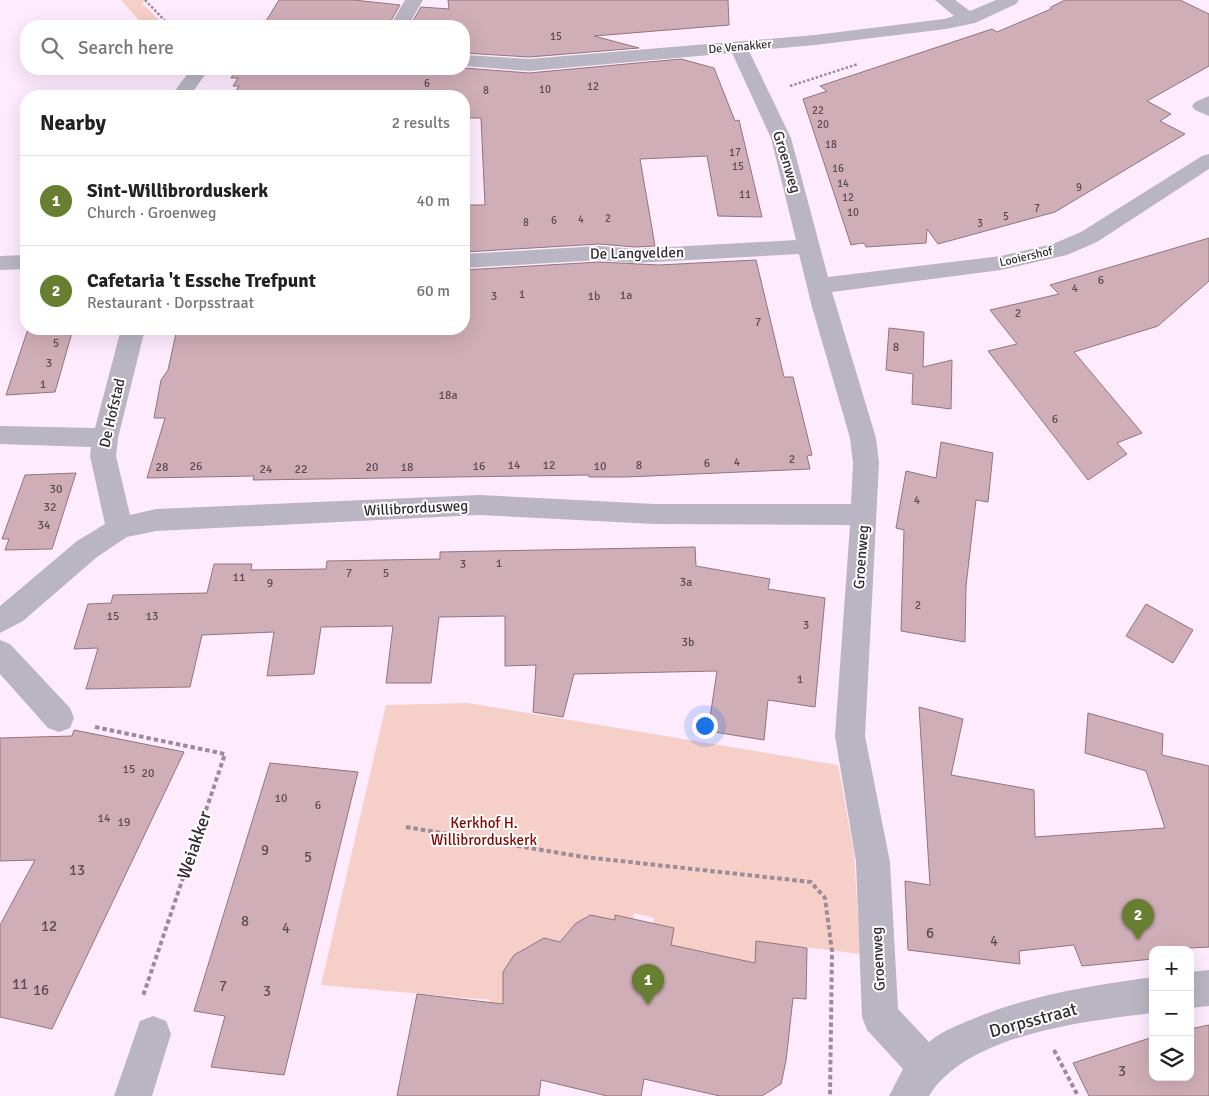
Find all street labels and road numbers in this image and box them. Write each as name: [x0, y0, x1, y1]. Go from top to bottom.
street label: De Venakker: [708, 37, 773, 57]
street label: Groenweg: [769, 129, 805, 195]
street label: De Langvelden: [590, 243, 684, 263]
street label: Looiershof: [998, 243, 1055, 270]
street label: De Hofstad: [95, 376, 129, 449]
street label: Willibrordusweg: [363, 496, 469, 520]
street label: Groenweg: [850, 524, 872, 590]
street label: Weiakker: [172, 808, 216, 882]
street label: Groenweg: [867, 926, 889, 992]
street label: Dorpsstraat: [987, 998, 1079, 1042]

